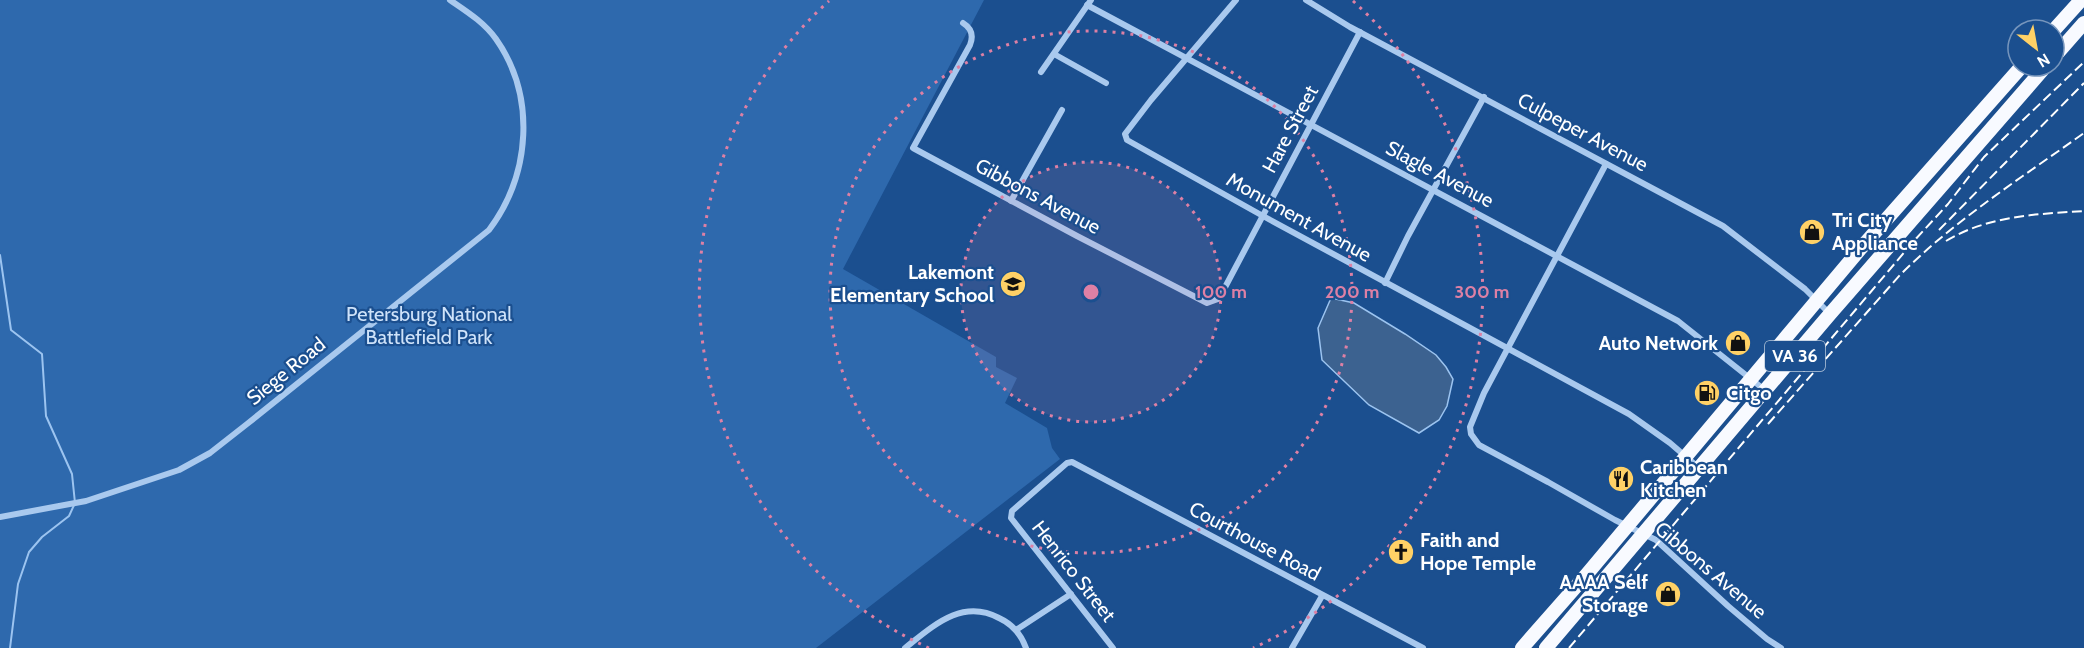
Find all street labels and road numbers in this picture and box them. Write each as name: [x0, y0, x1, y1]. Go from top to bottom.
street label: Hare Street: [1257, 81, 1323, 177]
street label: Culpeper Avenue: [1514, 88, 1652, 176]
street label: Slagle Avenue: [1382, 136, 1498, 212]
street label: Gibbons Avenue: [971, 153, 1105, 239]
street label: Monument Avenue: [1222, 167, 1376, 267]
street label: Siege Road: [242, 332, 330, 410]
road number: VA 36: [1765, 341, 1825, 371]
street label: Courthouse Road: [1185, 496, 1325, 586]
street label: Henrico Street: [1027, 516, 1121, 627]
street label: Gibbons Avenue: [1650, 516, 1772, 624]

